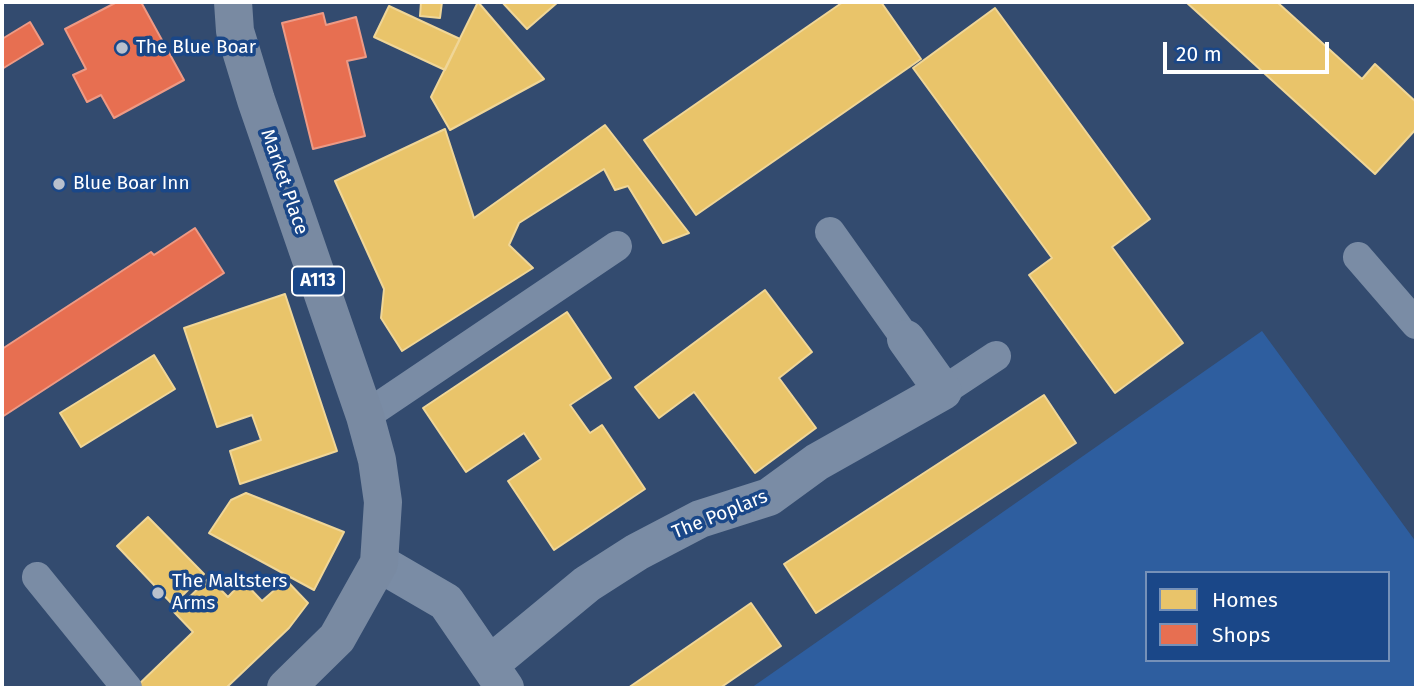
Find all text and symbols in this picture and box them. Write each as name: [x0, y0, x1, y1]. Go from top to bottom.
scale bar: [1166, 28, 1332, 72]
place label: The Blue Boar: [136, 37, 256, 59]
marker: The Blue Boar: [114, 40, 130, 56]
text: 20 m: [1176, 41, 1222, 67]
street label: Market Place: [255, 126, 313, 238]
place label: Blue Boar Inn: [73, 173, 190, 195]
marker: Blue Boar Inn: [51, 176, 67, 192]
road number: A113: [292, 267, 344, 296]
street label: The Poplars: [669, 486, 771, 544]
place label: The Maltsters Arms: [172, 571, 287, 615]
legend: [1145, 571, 1390, 662]
marker: The Maltsters Arms: [150, 585, 166, 601]
text: Homes: [1212, 587, 1278, 613]
text: Shops: [1212, 622, 1270, 648]

